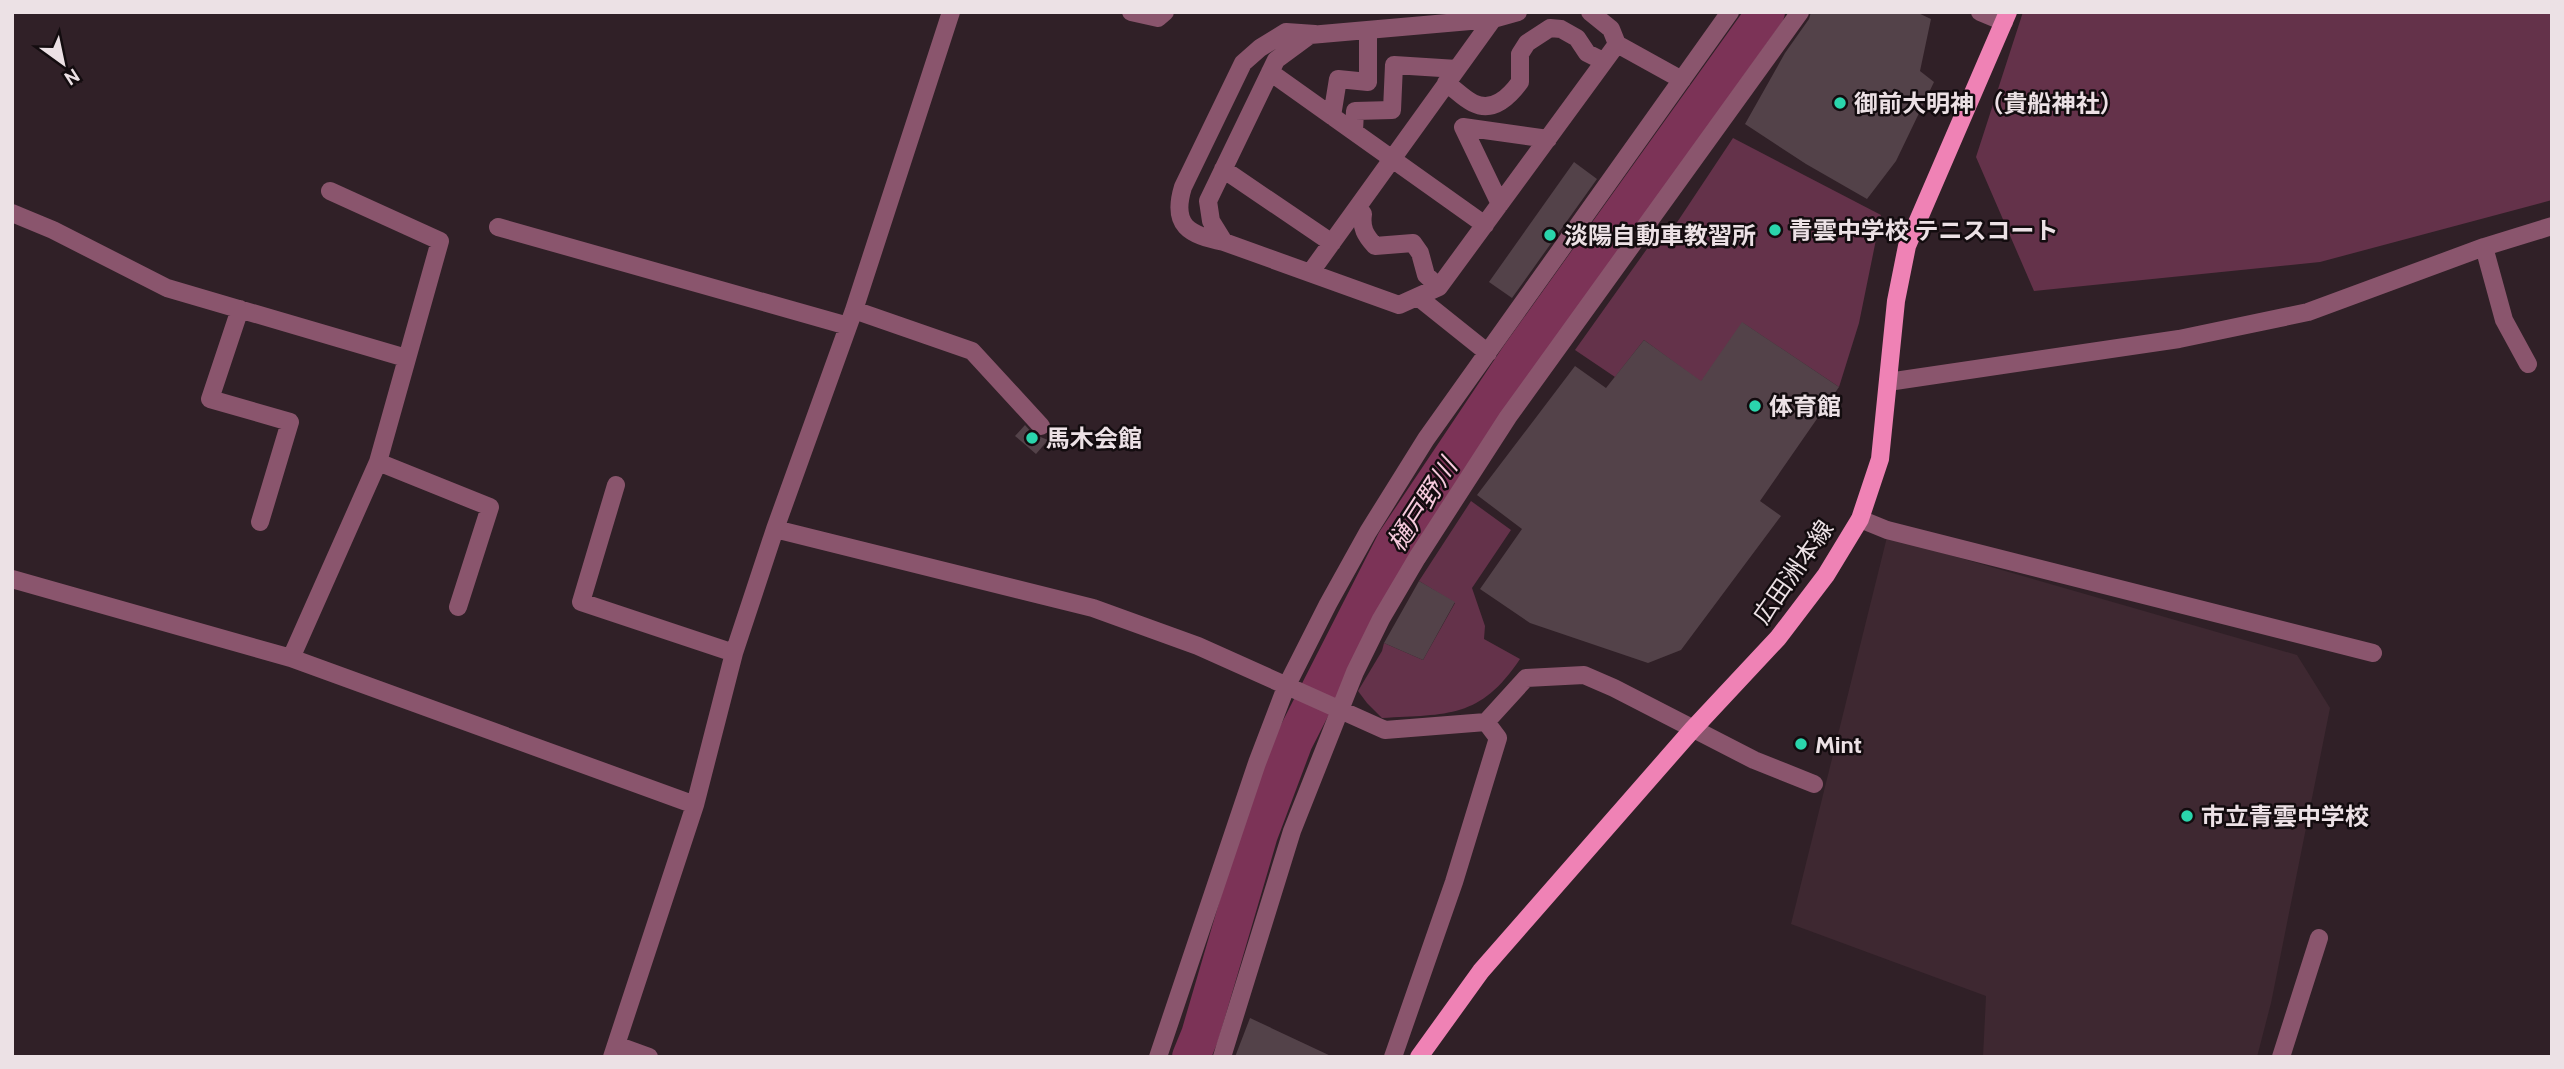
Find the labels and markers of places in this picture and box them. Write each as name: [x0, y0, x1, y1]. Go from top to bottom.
place label: 御前大明神 （貴船神社）: [1854, 89, 2123, 118]
marker: 御前大明神 （貴船神社）: [1832, 95, 1848, 111]
place label: 青雲中学校 テニスコート: [1789, 216, 2058, 245]
place label: 淡陽自動車教習所: [1564, 221, 1756, 250]
marker: 青雲中学校 テニスコート: [1767, 222, 1783, 238]
marker: 淡陽自動車教習所: [1542, 227, 1558, 243]
place label: 体育館: [1769, 392, 1841, 421]
marker: 体育館: [1747, 398, 1763, 414]
place label: 馬木会館: [1046, 424, 1142, 453]
marker: 馬木会館: [1024, 430, 1040, 446]
place label: Mint: [1815, 730, 1862, 759]
marker: Mint: [1793, 736, 1809, 752]
place label: 市立青雲中学校: [2201, 802, 2369, 831]
marker: 市立青雲中学校: [2179, 808, 2195, 824]

